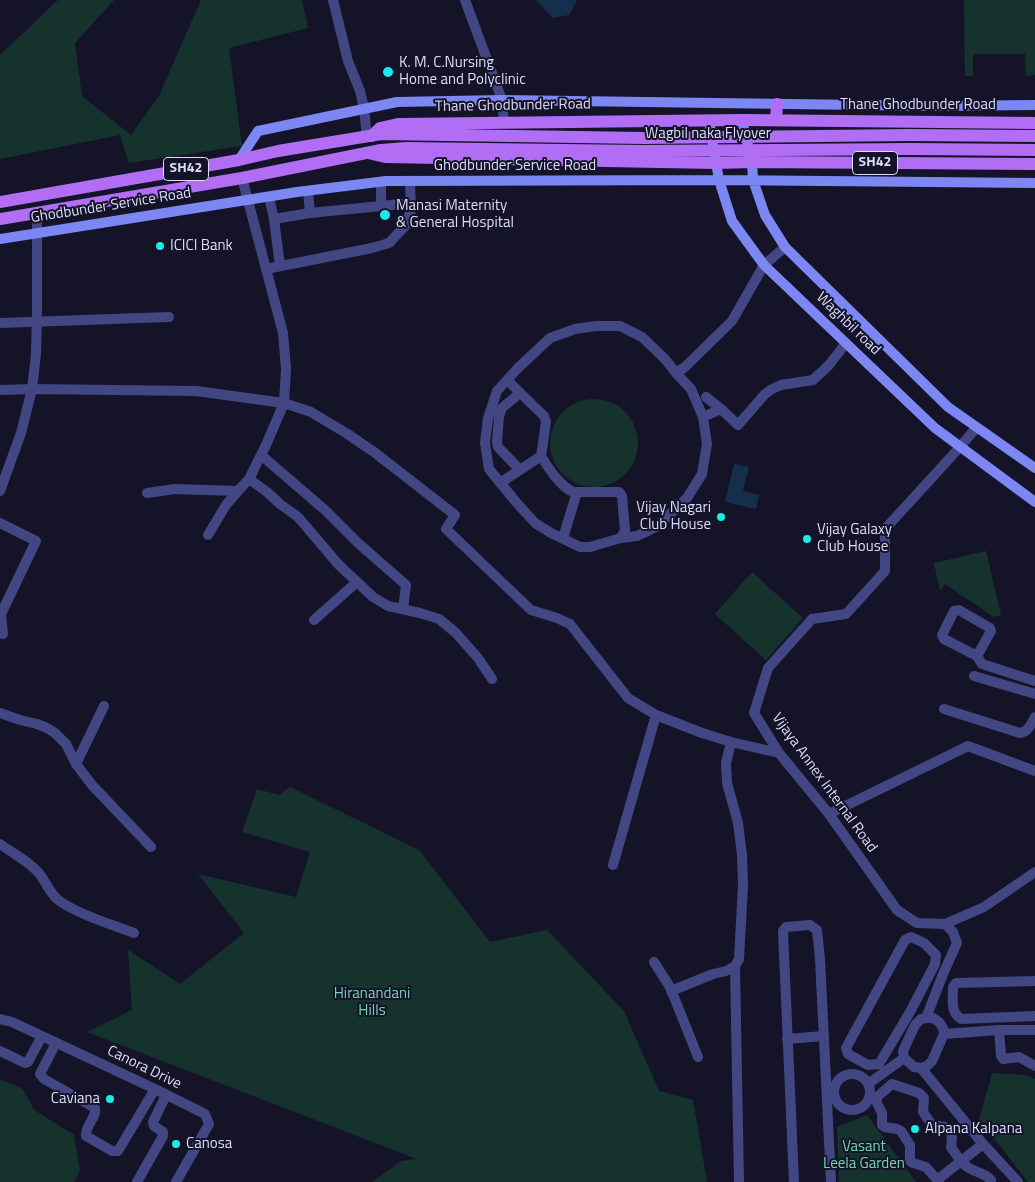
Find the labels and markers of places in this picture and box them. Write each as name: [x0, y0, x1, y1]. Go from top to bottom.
place label: K. M. C.Nursing Home and Polyclinic: [399, 54, 526, 89]
marker: K. M. C.Nursing Home and Polyclinic: [381, 65, 395, 79]
place label: Manasi Maternity & General Hospital: [396, 197, 514, 232]
marker: Manasi Maternity & General Hospital: [378, 208, 392, 222]
place label: ICICI Bank: [170, 237, 233, 255]
marker: ICICI Bank: [154, 240, 166, 252]
place label: Vijay Nagari Club House: [636, 499, 711, 534]
marker: Vijay Nagari Club House: [715, 511, 727, 523]
place label: Vijay Galaxy Club House: [817, 521, 892, 556]
marker: Vijay Galaxy Club House: [801, 533, 813, 545]
place label: Caviana: [51, 1090, 100, 1108]
marker: Caviana: [104, 1093, 116, 1105]
place label: Alpana Kalpana: [925, 1120, 1022, 1138]
marker: Alpana Kalpana: [909, 1123, 921, 1135]
place label: Canosa: [186, 1135, 232, 1153]
marker: Canosa: [170, 1138, 182, 1150]

